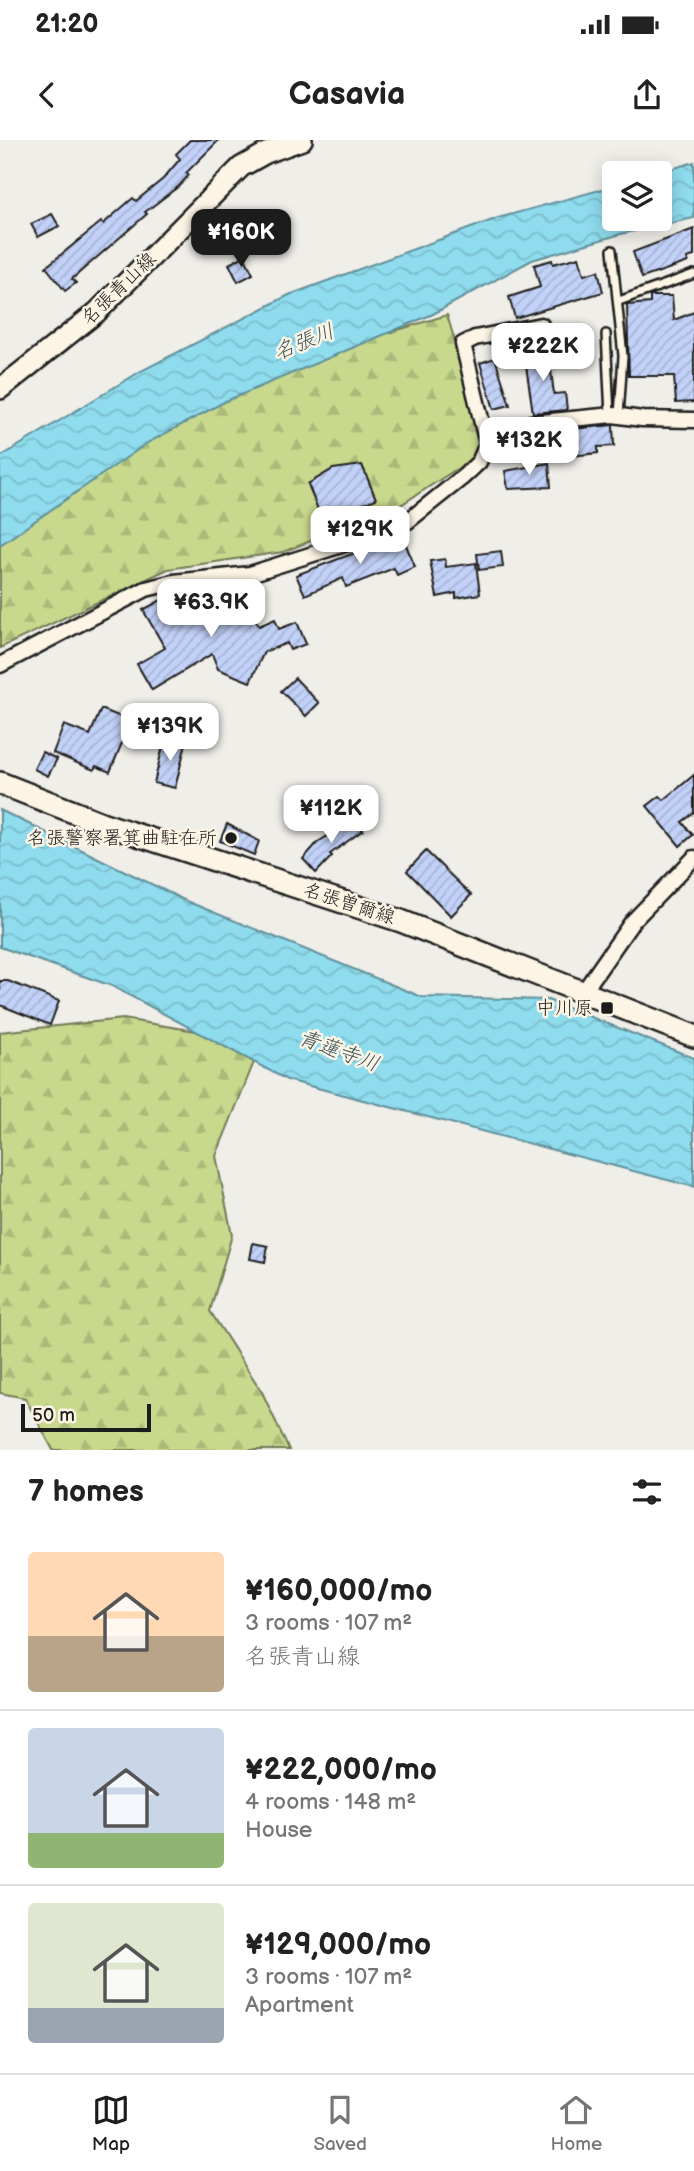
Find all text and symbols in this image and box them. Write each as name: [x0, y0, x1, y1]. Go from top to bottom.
text: 21:20: [35, 9, 99, 40]
text: Casavia: [289, 75, 405, 114]
icon: back: [28, 76, 66, 114]
icon: share: [628, 76, 666, 114]
map controls: [602, 161, 672, 231]
button: layers: [602, 161, 672, 231]
pin: ¥160K: [192, 209, 290, 269]
text: ¥160K: [207, 218, 275, 246]
street label: 名張青山線: [77, 248, 161, 330]
water label: 名張川: [270, 319, 338, 365]
pin: ¥222K: [494, 324, 592, 383]
text: ¥222K: [507, 332, 579, 360]
pin: ¥132K: [480, 418, 578, 477]
text: ¥132K: [496, 426, 562, 454]
pin: ¥129K: [311, 506, 409, 566]
text: ¥129K: [327, 515, 393, 543]
pin: ¥63.9K: [154, 580, 268, 639]
text: ¥63.9K: [173, 588, 249, 616]
pin: ¥139K: [121, 704, 219, 763]
text: ¥139K: [137, 712, 203, 740]
pin: ¥112K: [282, 786, 380, 845]
text: ¥112K: [300, 794, 362, 822]
place label: 名張警察署箕曲駐在所: [27, 827, 217, 850]
marker: 名張警察署箕曲駐在所: [223, 830, 239, 846]
street label: 名張曽爾線: [300, 878, 398, 930]
place label: 中川原: [536, 997, 593, 1020]
marker: 中川原: [599, 1000, 615, 1016]
water label: 青蓮寺川: [295, 1025, 383, 1077]
scale bar: [21, 1401, 150, 1433]
text: 50 m: [32, 1404, 75, 1427]
icon: filters: [628, 1473, 666, 1511]
text: 7 homes: [28, 1474, 144, 1510]
text: ¥160,000/mo: [245, 1573, 432, 1609]
icon: home: [84, 1580, 168, 1664]
text: 3 rooms · 107 m²: [245, 1609, 412, 1637]
text: 名張青山線: [245, 1643, 360, 1671]
text: ¥222,000/mo: [245, 1752, 437, 1788]
icon: home: [84, 1756, 168, 1840]
text: 4 rooms · 148 m²: [245, 1788, 416, 1816]
text: House: [245, 1816, 312, 1844]
text: ¥129,000/mo: [245, 1927, 431, 1963]
icon: home: [84, 1931, 168, 2015]
text: 3 rooms · 107 m²: [245, 1963, 412, 1991]
text: Apartment: [245, 1991, 354, 2019]
tab: Map: [92, 2091, 130, 2156]
tab: Saved: [314, 2091, 367, 2156]
tab: Home: [551, 2091, 602, 2156]

